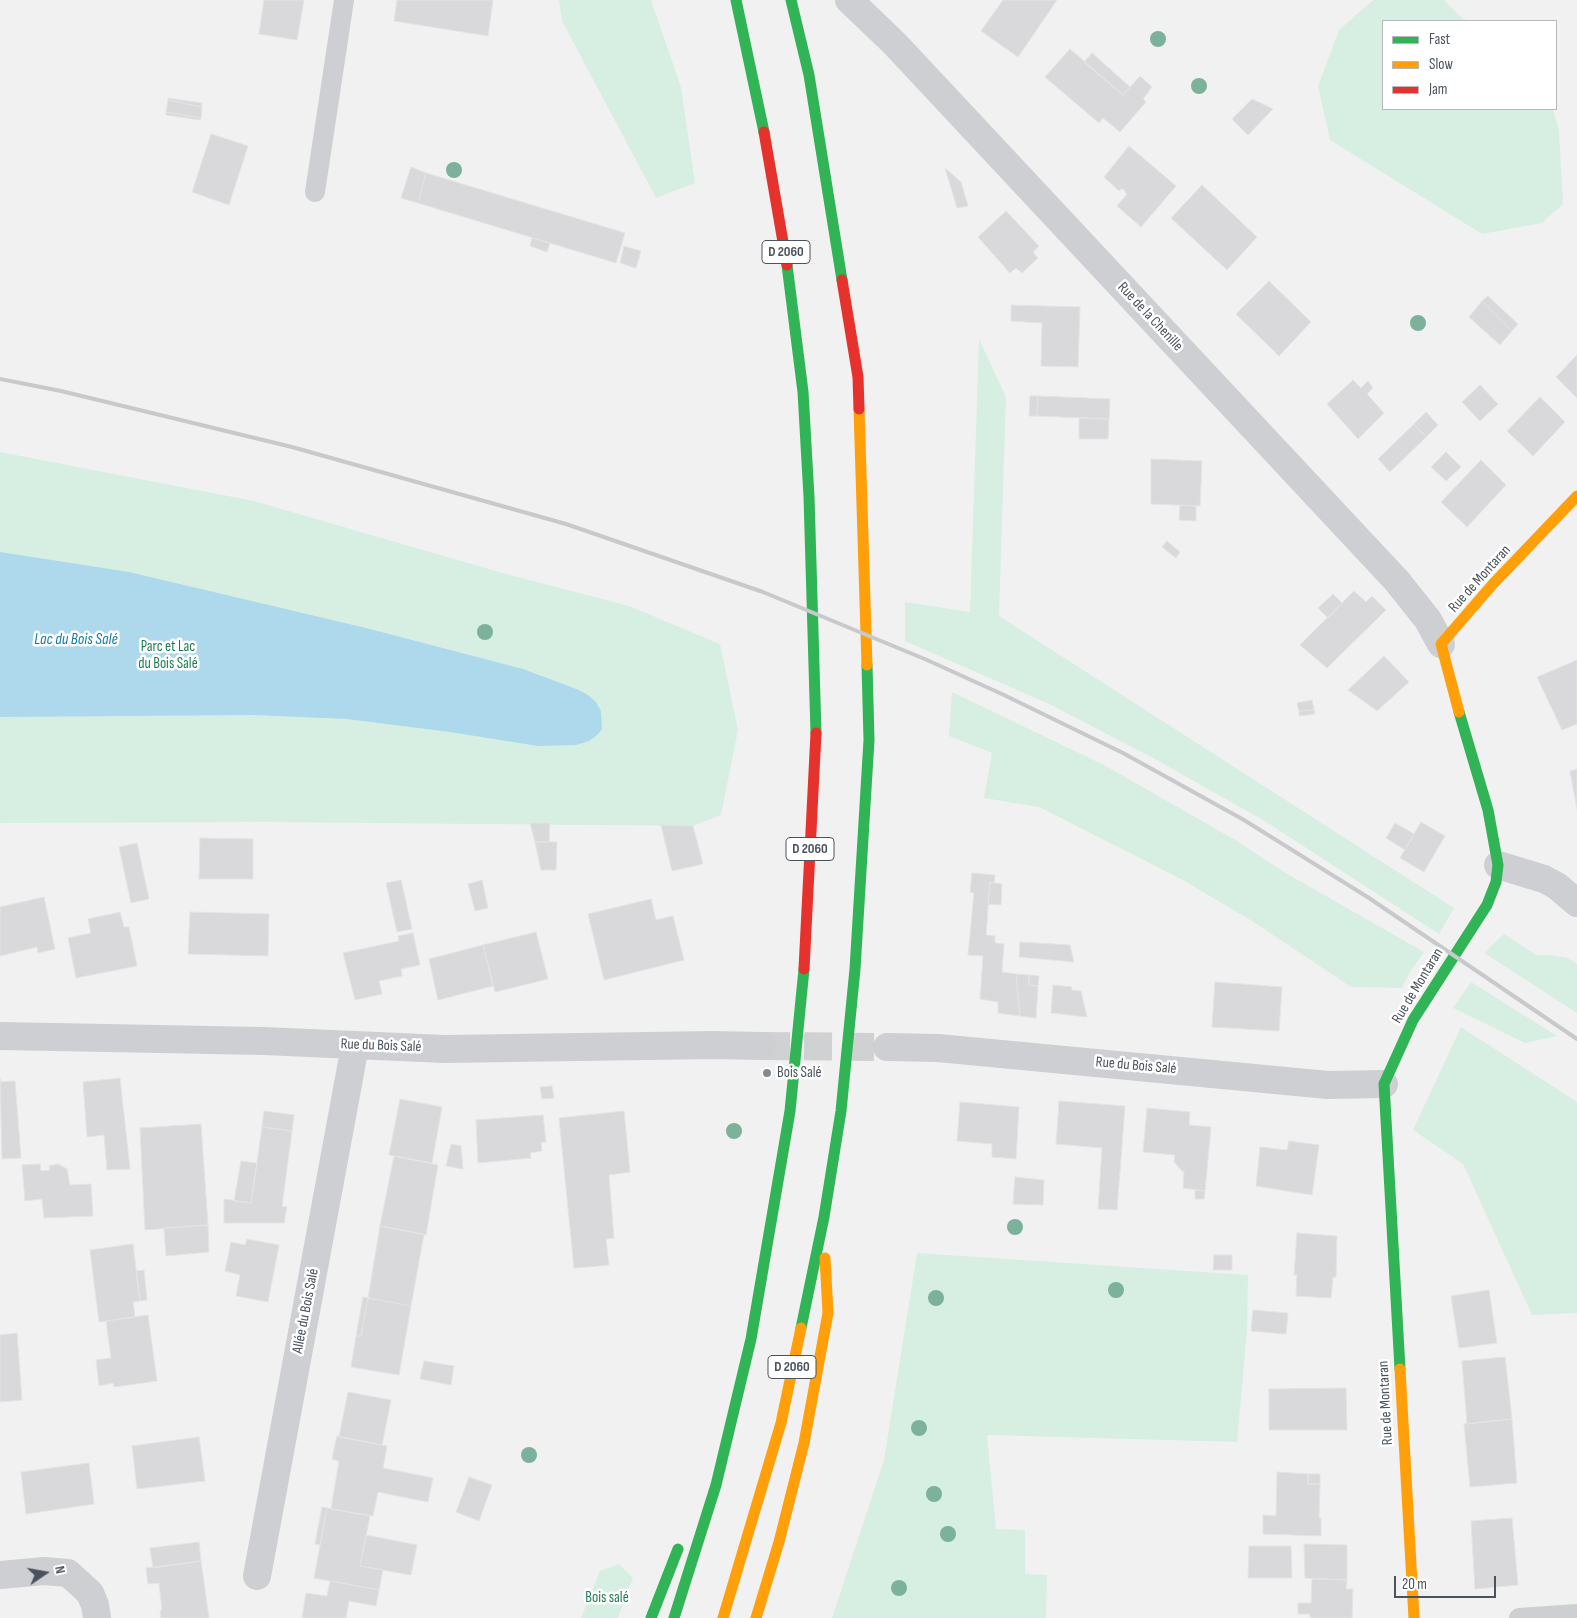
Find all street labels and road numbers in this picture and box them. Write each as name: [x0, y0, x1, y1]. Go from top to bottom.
road number: D 2060: [762, 240, 810, 264]
street label: Rue de la Chenille: [1113, 279, 1187, 355]
street label: Rue de Montaran: [1445, 542, 1515, 616]
road number: D 2060: [786, 838, 834, 861]
street label: Rue de Montaran: [1389, 945, 1447, 1027]
street label: Rue du Bois Salé: [340, 1036, 422, 1056]
street label: Rue du Bois Salé: [1095, 1054, 1177, 1078]
street label: Allée du Bois Salé: [289, 1267, 323, 1355]
road number: D 2060: [768, 1355, 816, 1378]
street label: Rue de Montaran: [1375, 1360, 1397, 1446]

